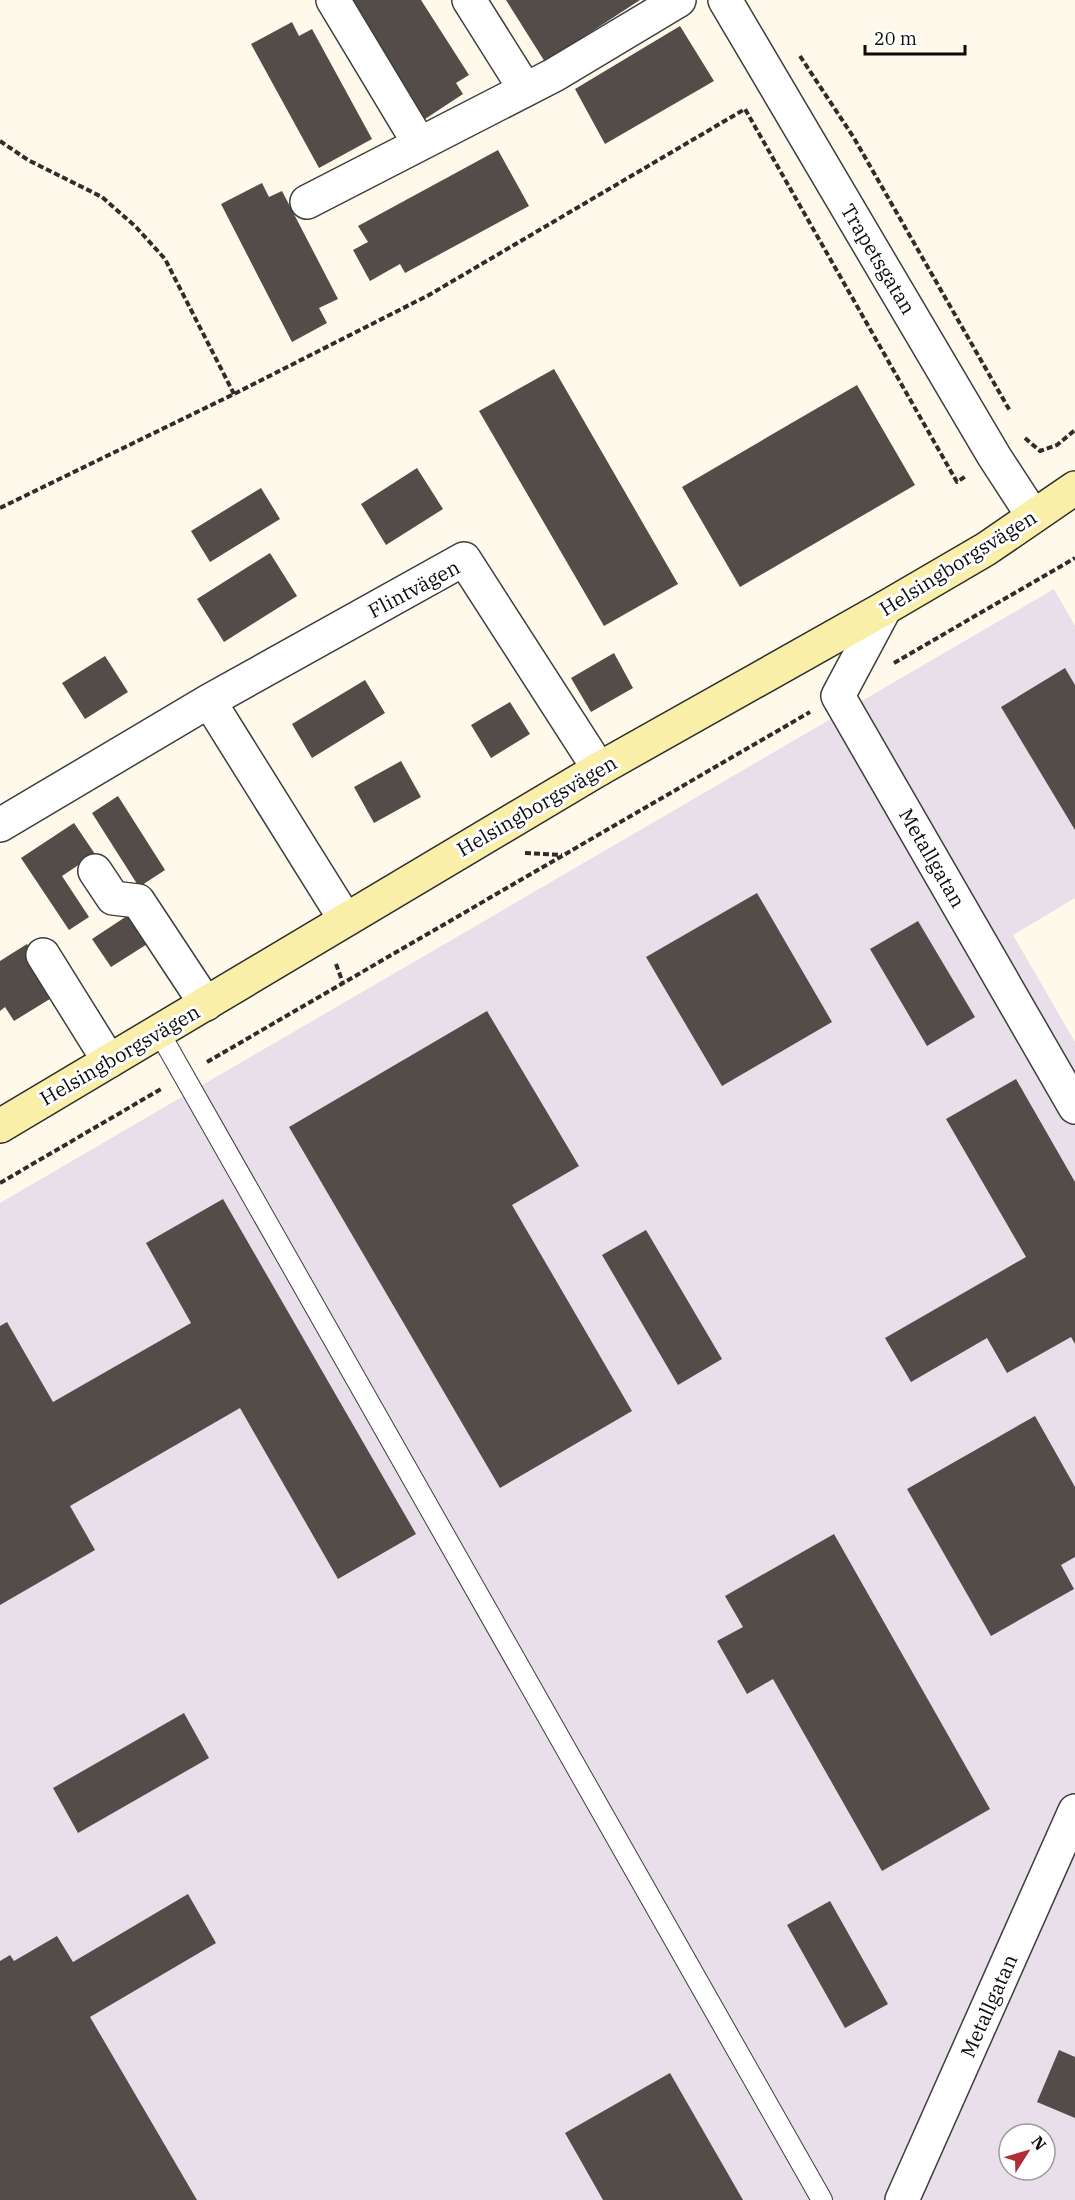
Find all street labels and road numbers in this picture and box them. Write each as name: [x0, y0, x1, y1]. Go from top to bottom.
street label: Trapetsgatan: [835, 198, 922, 319]
street label: Helsingborgsvägen: [874, 503, 1042, 622]
street label: Flintvägen: [363, 553, 465, 624]
street label: Helsingborgsvägen: [452, 749, 622, 862]
street label: Metallgatan: [893, 803, 972, 913]
street label: Helsingborgsvägen: [35, 998, 205, 1111]
street label: Metallgatan: [954, 1950, 1023, 2062]

